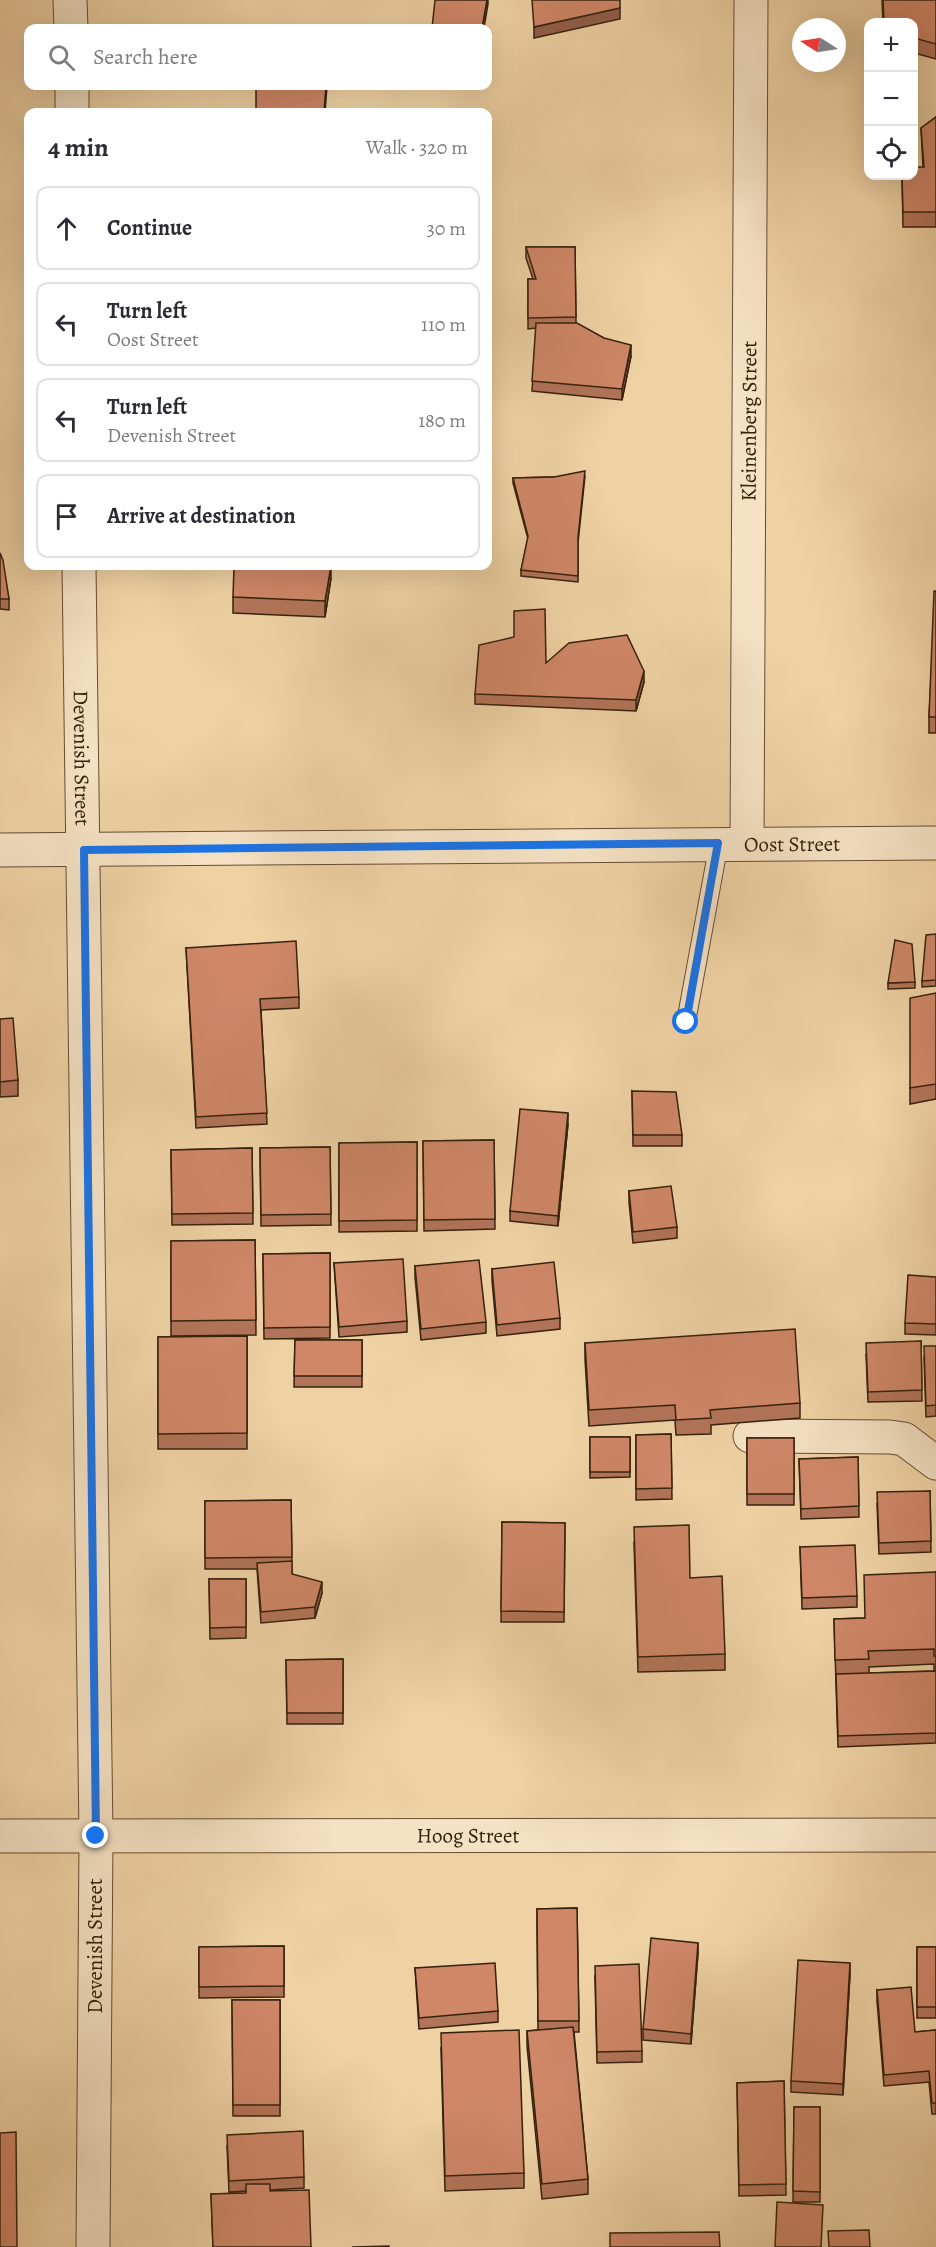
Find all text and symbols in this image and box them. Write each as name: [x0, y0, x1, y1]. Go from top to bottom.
north arrow: [792, 18, 846, 72]
map controls: [864, 18, 918, 180]
button: +: [864, 18, 918, 72]
search box: [24, 24, 492, 90]
icon: search: [45, 41, 78, 74]
text: Search here: [93, 42, 198, 72]
button: −: [864, 72, 918, 126]
button: locate: [864, 126, 918, 180]
text: 4 min: [48, 130, 109, 165]
text: Walk · 320 m: [366, 134, 468, 161]
icon: ahead: [50, 212, 83, 245]
text: Continue: [107, 213, 192, 243]
text: 30 m: [426, 215, 466, 242]
text: Turn left: [107, 296, 187, 326]
icon: left: [50, 308, 83, 341]
text: 110 m: [421, 311, 466, 338]
text: Oost Street: [107, 326, 199, 353]
street label: Kleinenberg Street: [735, 341, 763, 501]
text: Turn left: [107, 392, 187, 422]
icon: left: [50, 404, 83, 437]
text: 180 m: [418, 407, 466, 434]
text: Devenish Street: [107, 422, 236, 449]
icon: arrive: [50, 500, 83, 533]
text: Arrive at destination: [107, 501, 296, 531]
street label: Devenish Street: [67, 690, 96, 826]
street label: Oost Street: [744, 830, 840, 858]
route start: [672, 1008, 698, 1034]
street label: Hoog Street: [417, 1821, 519, 1850]
route end: [82, 1822, 108, 1848]
street label: Devenish Street: [81, 1878, 109, 2014]

